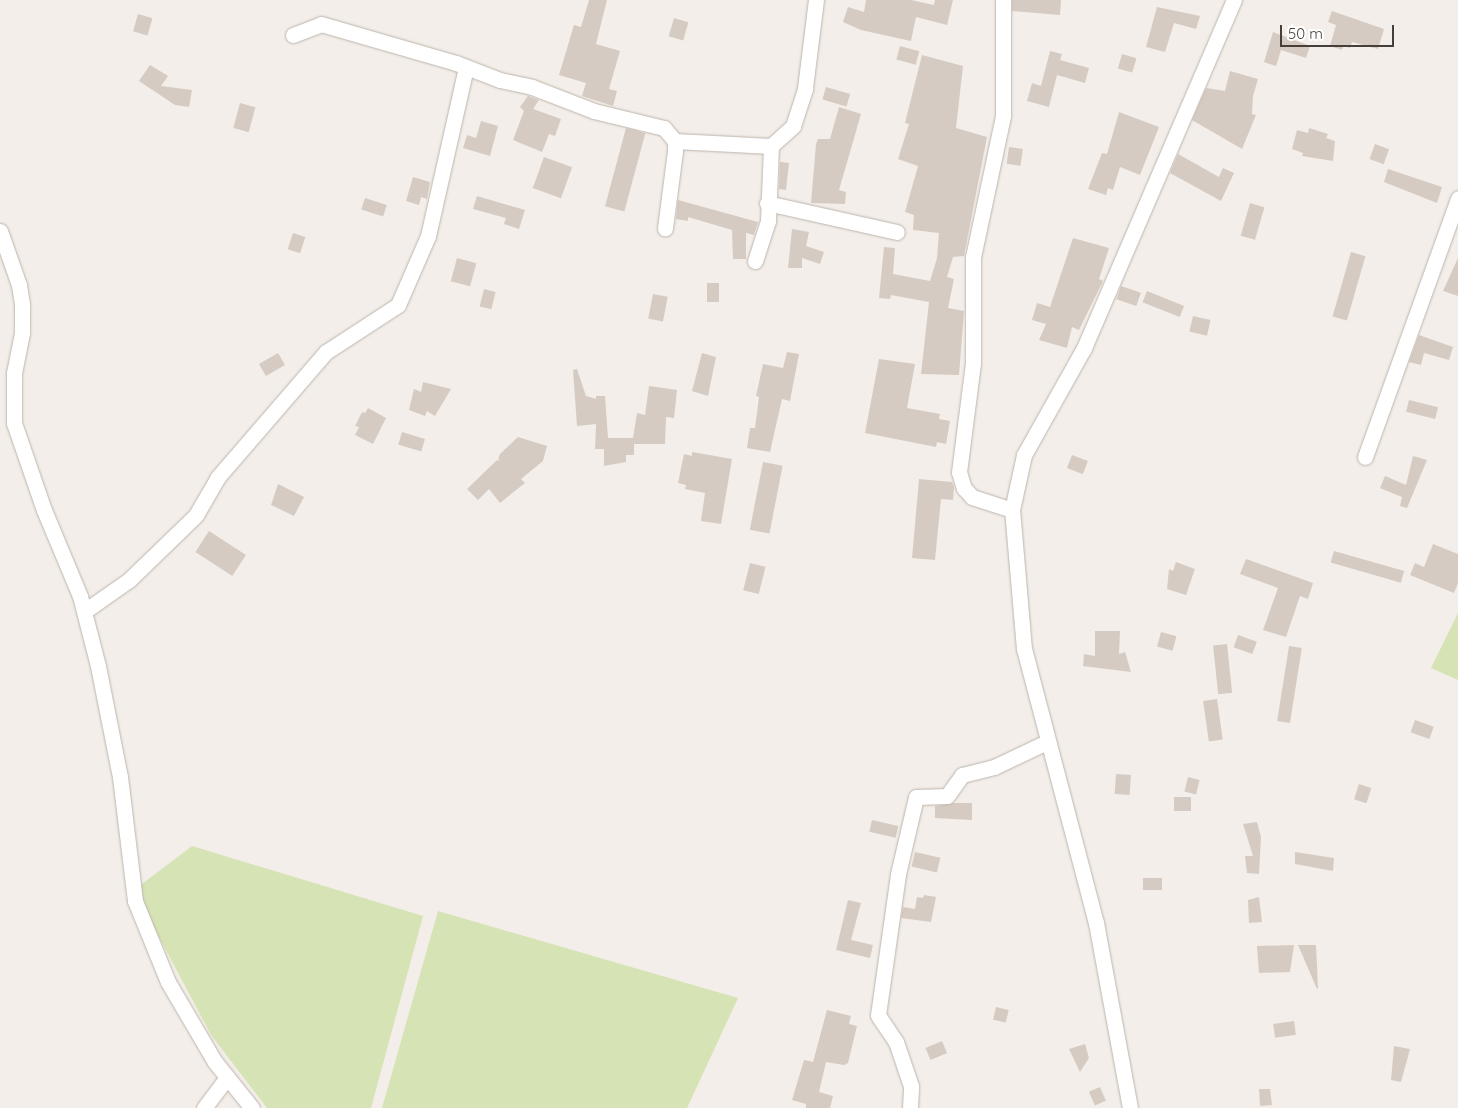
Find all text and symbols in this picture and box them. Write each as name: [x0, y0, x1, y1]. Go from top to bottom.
scale bar: [1283, 15, 1397, 47]
text: 50 m: [1288, 24, 1323, 43]

